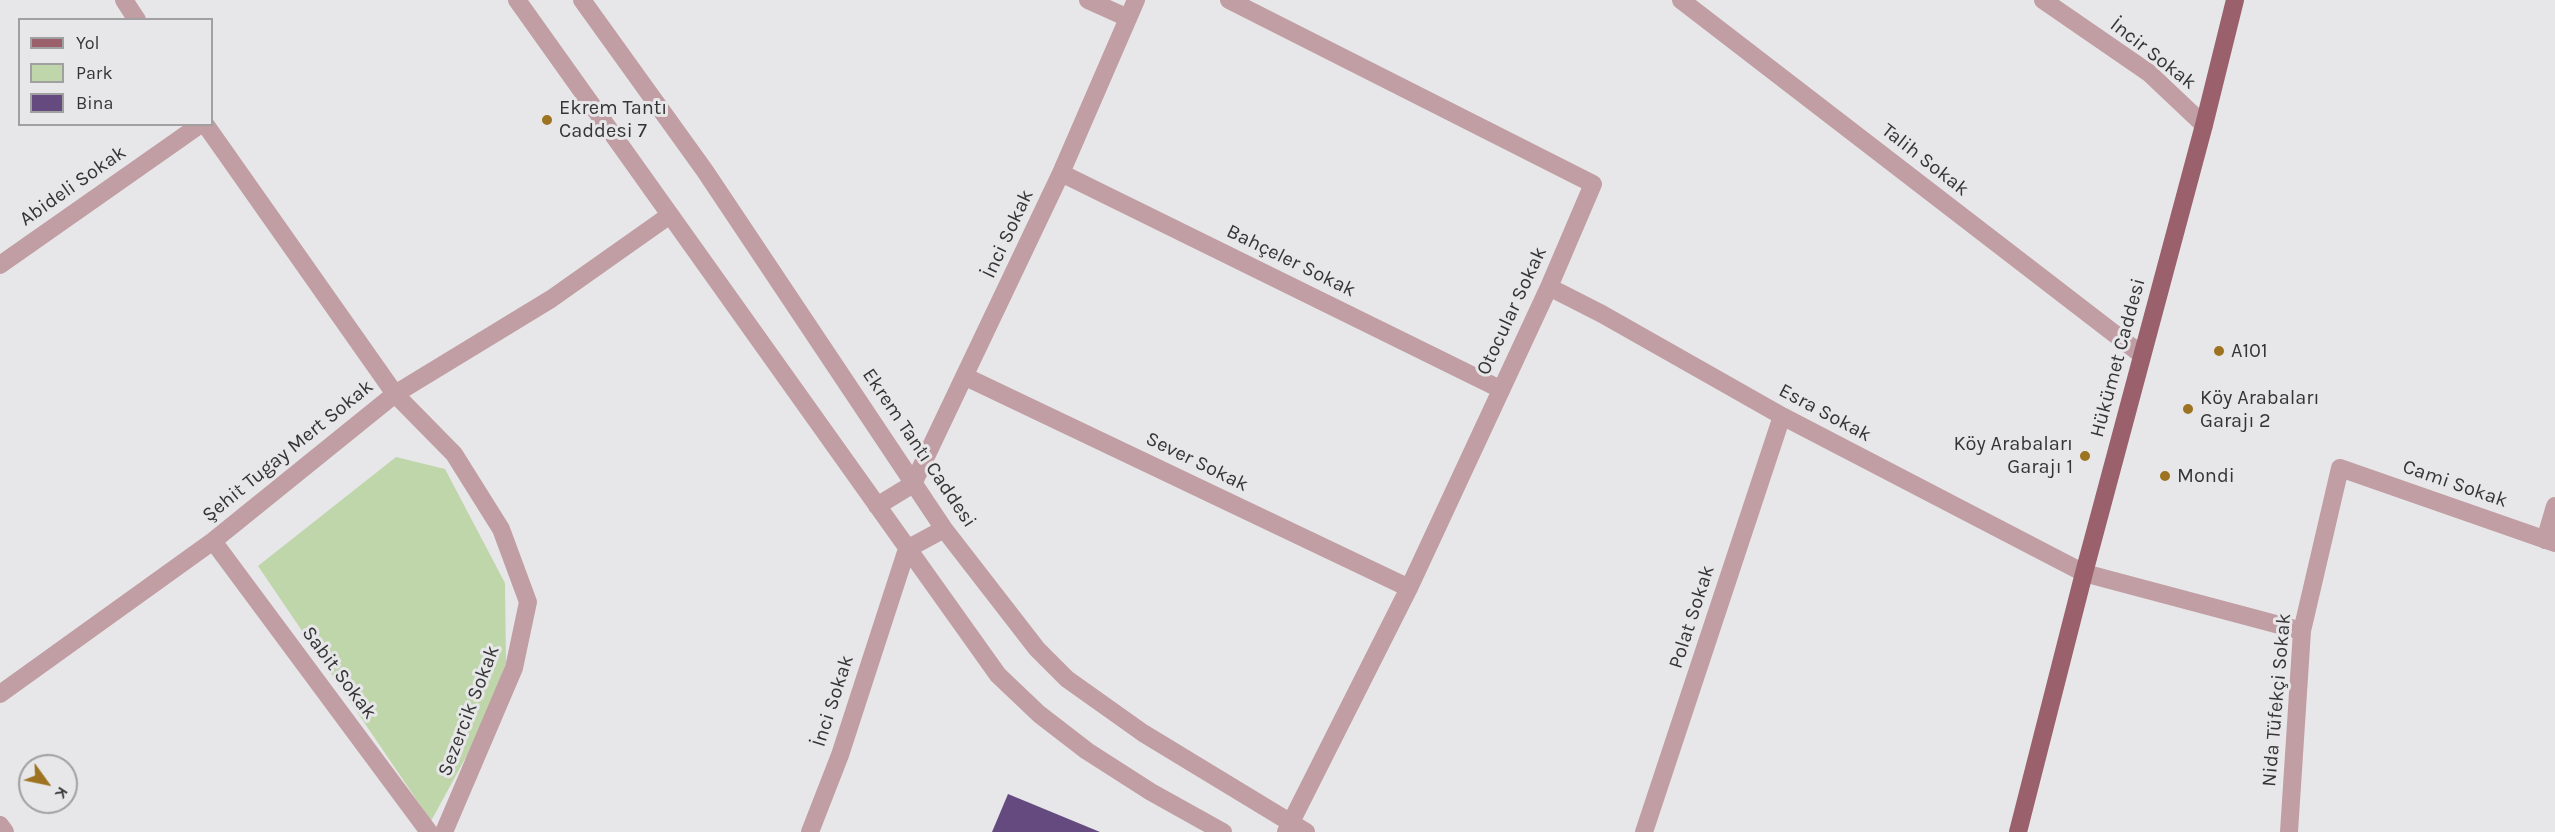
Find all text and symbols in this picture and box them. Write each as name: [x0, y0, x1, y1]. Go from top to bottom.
street label: İncir Sokak: [2105, 13, 2201, 95]
legend: [18, 18, 213, 126]
text: Yol: [76, 32, 100, 54]
text: Park: [76, 62, 113, 84]
text: Bina: [76, 92, 113, 114]
place label: Ekrem Tantı Caddesi 7: [559, 96, 667, 143]
marker: Ekrem Tantı Caddesi 7: [540, 113, 554, 127]
street label: Talih Sokak: [1877, 118, 1973, 202]
street label: Abideli Sokak: [15, 141, 131, 231]
street label: İnci Sokak: [977, 186, 1039, 282]
street label: Bahçeler Sokak: [1223, 219, 1359, 303]
street label: Otocular Sokak: [1472, 243, 1552, 379]
street label: Hükümet Caddesi: [2085, 276, 2151, 440]
place label: A101: [2231, 339, 2268, 363]
marker: A101: [2212, 344, 2226, 358]
street label: Ekrem Tantı Caddesi: [857, 364, 981, 532]
street label: Şehit Tugay Mert Sokak: [198, 375, 378, 527]
street label: Esra Sokak: [1775, 379, 1875, 447]
place label: Köy Arabaları Garajı 2: [2200, 386, 2320, 433]
marker: Köy Arabaları Garajı 2: [2181, 402, 2195, 416]
street label: Sever Sokak: [1142, 427, 1252, 497]
place label: Köy Arabaları Garajı 1: [1953, 432, 2073, 479]
marker: Köy Arabaları Garajı 1: [2078, 449, 2092, 463]
street label: Cami Sokak: [2399, 455, 2511, 513]
place label: Mondi: [2177, 464, 2235, 488]
marker: Mondi: [2158, 469, 2172, 483]
street label: Polat Sokak: [1664, 562, 1720, 672]
street label: Nida Tüfekçi Sokak: [2257, 612, 2297, 788]
street label: Sabit Sokak: [296, 622, 382, 724]
street label: Sezercik Sokak: [433, 642, 505, 780]
street label: İnci Sokak: [807, 652, 859, 750]
north arrow: [18, 754, 78, 814]
text: K: [51, 783, 73, 803]

